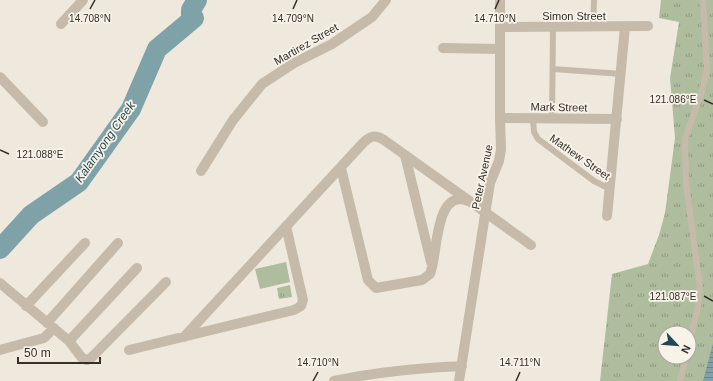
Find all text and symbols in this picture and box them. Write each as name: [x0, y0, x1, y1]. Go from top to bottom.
street label: Simon Street: [542, 10, 606, 22]
text: 14.708°N: [69, 13, 111, 24]
text: 14.709°N: [272, 13, 314, 24]
text: 14.710°N: [474, 13, 516, 24]
street label: Martirez Street: [272, 21, 340, 67]
text: 121.086°E: [650, 94, 697, 105]
water label: Kalamyong Creek: [72, 98, 139, 185]
street label: Mark Street: [530, 101, 588, 113]
street label: Mathew Street: [548, 132, 612, 182]
street label: Peter Avenue: [469, 144, 495, 210]
text: 121.088°E: [17, 149, 64, 160]
text: 121.087°E: [650, 291, 697, 302]
north arrow: [657, 325, 697, 365]
scale bar: [18, 339, 100, 365]
text: N: [679, 343, 693, 356]
text: 50 m: [24, 346, 51, 360]
text: 14.710°N: [297, 357, 339, 368]
text: 14.711°N: [499, 357, 541, 368]

